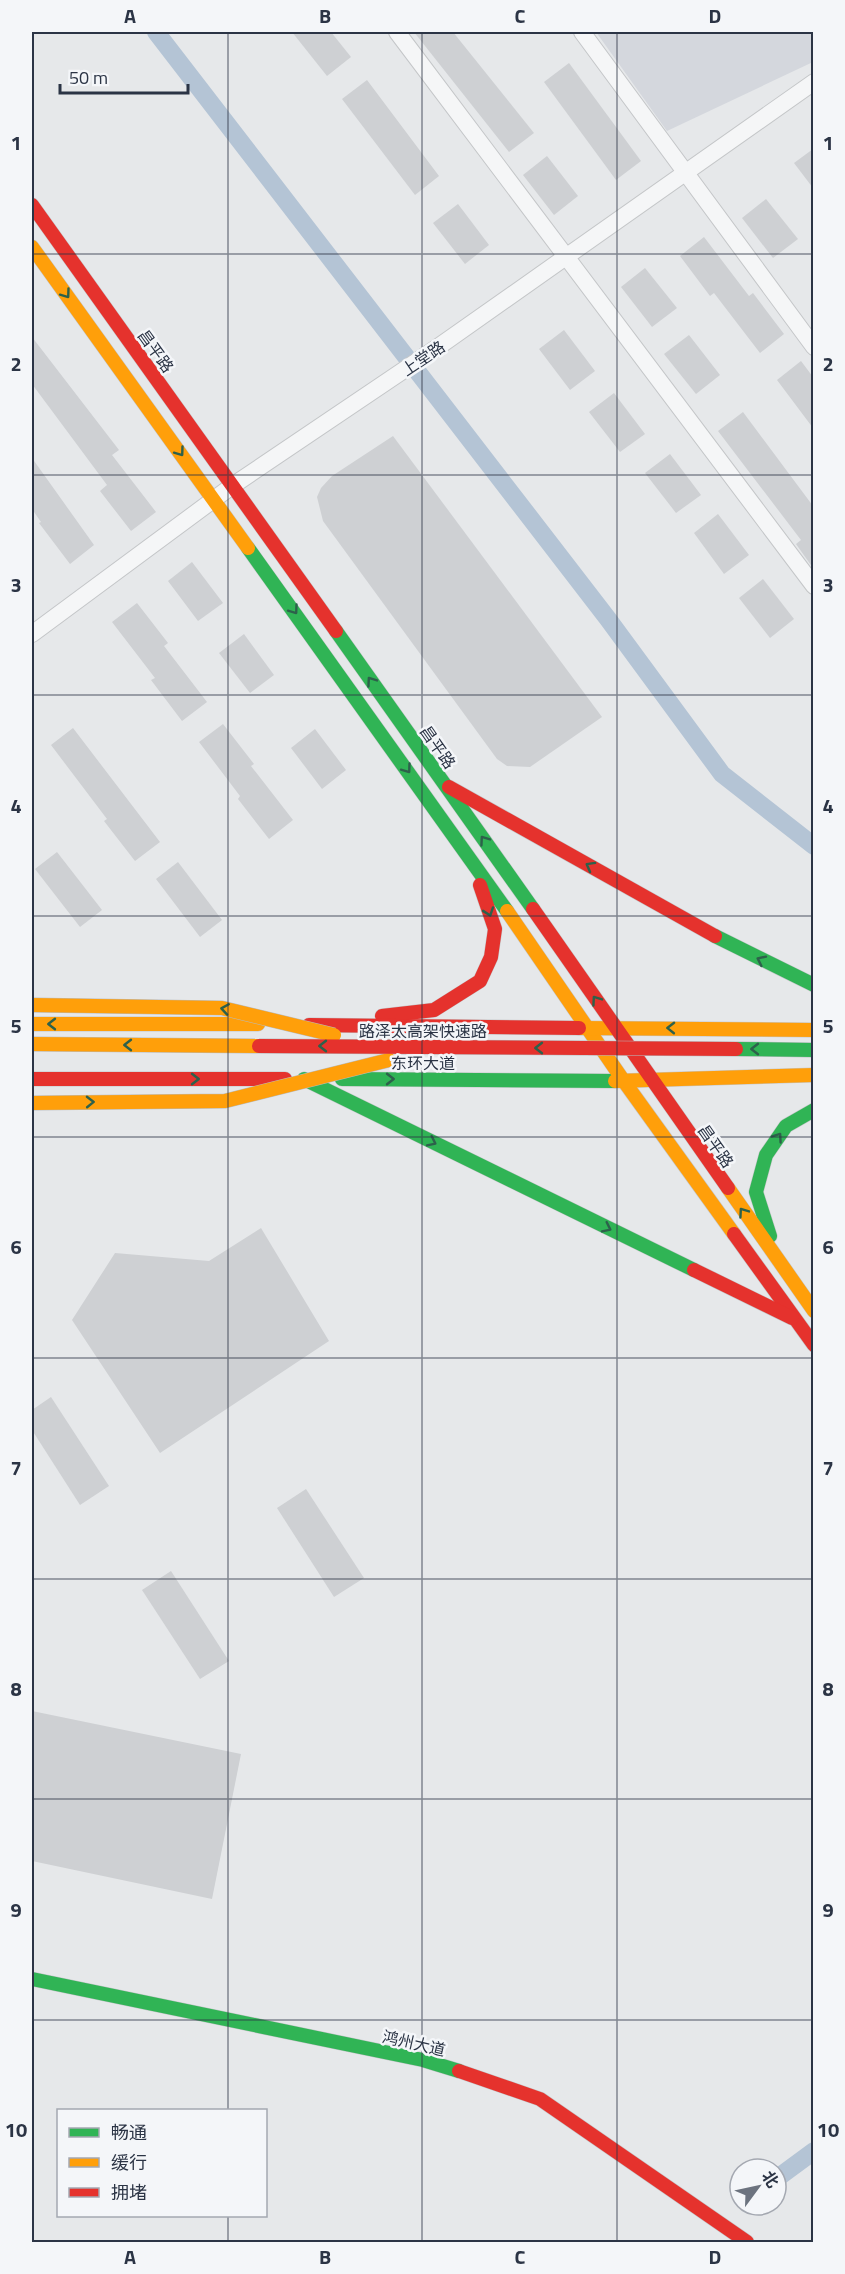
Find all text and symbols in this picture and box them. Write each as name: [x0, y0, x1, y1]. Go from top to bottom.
text: A: [124, 0, 136, 31]
text: B: [319, 0, 331, 31]
text: C: [515, 0, 526, 31]
text: D: [709, 0, 721, 31]
scale bar: [60, 57, 188, 95]
text: 50 m: [69, 64, 108, 91]
text: 1: [10, 127, 22, 158]
text: 1: [822, 127, 834, 158]
one-way arrow: [59, 288, 70, 299]
street label: 昌平路: [132, 325, 180, 377]
street label: 上堂路: [396, 335, 450, 381]
text: 2: [10, 348, 22, 379]
text: 2: [822, 348, 834, 379]
one-way arrow: [173, 446, 184, 457]
text: 3: [10, 569, 22, 600]
text: 3: [822, 569, 834, 600]
one-way arrow: [287, 604, 298, 615]
one-way arrow: [367, 677, 378, 688]
street label: 昌平路: [414, 720, 462, 774]
one-way arrow: [400, 763, 411, 774]
text: 4: [10, 790, 22, 821]
text: 4: [822, 790, 834, 821]
one-way arrow: [480, 836, 491, 847]
one-way arrow: [586, 862, 596, 873]
one-way arrow: [482, 907, 494, 917]
one-way arrow: [756, 955, 767, 967]
one-way arrow: [592, 996, 603, 1007]
one-way arrow: [221, 1003, 231, 1016]
text: 5: [10, 1010, 22, 1041]
text: 5: [822, 1010, 834, 1041]
one-way arrow: [48, 1018, 57, 1030]
street label: 路泽太高架快速路: [359, 1019, 487, 1043]
one-way arrow: [667, 1022, 676, 1034]
one-way arrow: [124, 1039, 133, 1051]
one-way arrow: [319, 1040, 328, 1053]
one-way arrow: [535, 1042, 544, 1054]
one-way arrow: [751, 1043, 760, 1055]
street label: 东环大道: [391, 1051, 455, 1075]
one-way arrow: [190, 1073, 199, 1085]
one-way arrow: [385, 1073, 394, 1085]
one-way arrow: [85, 1096, 94, 1109]
street label: 昌平路: [692, 1119, 740, 1173]
one-way arrow: [771, 1132, 782, 1143]
one-way arrow: [426, 1134, 437, 1146]
one-way arrow: [739, 1207, 750, 1218]
one-way arrow: [601, 1220, 612, 1232]
text: 6: [10, 1231, 22, 1262]
text: 6: [822, 1231, 834, 1262]
text: 7: [10, 1452, 22, 1483]
text: 7: [822, 1452, 834, 1483]
text: 8: [10, 1673, 22, 1704]
text: 8: [822, 1673, 834, 1704]
text: 9: [10, 1894, 22, 1925]
text: 9: [822, 1894, 834, 1925]
street label: 鸿州大道: [380, 2024, 448, 2062]
legend: [57, 2109, 267, 2217]
text: 10: [5, 2114, 27, 2145]
text: 10: [817, 2114, 839, 2145]
text: 畅通: [111, 2119, 147, 2146]
text: 缓行: [111, 2149, 147, 2176]
north arrow: [728, 2157, 788, 2217]
text: 北: [756, 2166, 785, 2192]
text: 拥堵: [111, 2179, 147, 2206]
text: A: [124, 2241, 136, 2272]
text: B: [319, 2241, 331, 2272]
text: C: [515, 2241, 526, 2272]
text: D: [709, 2241, 721, 2272]

